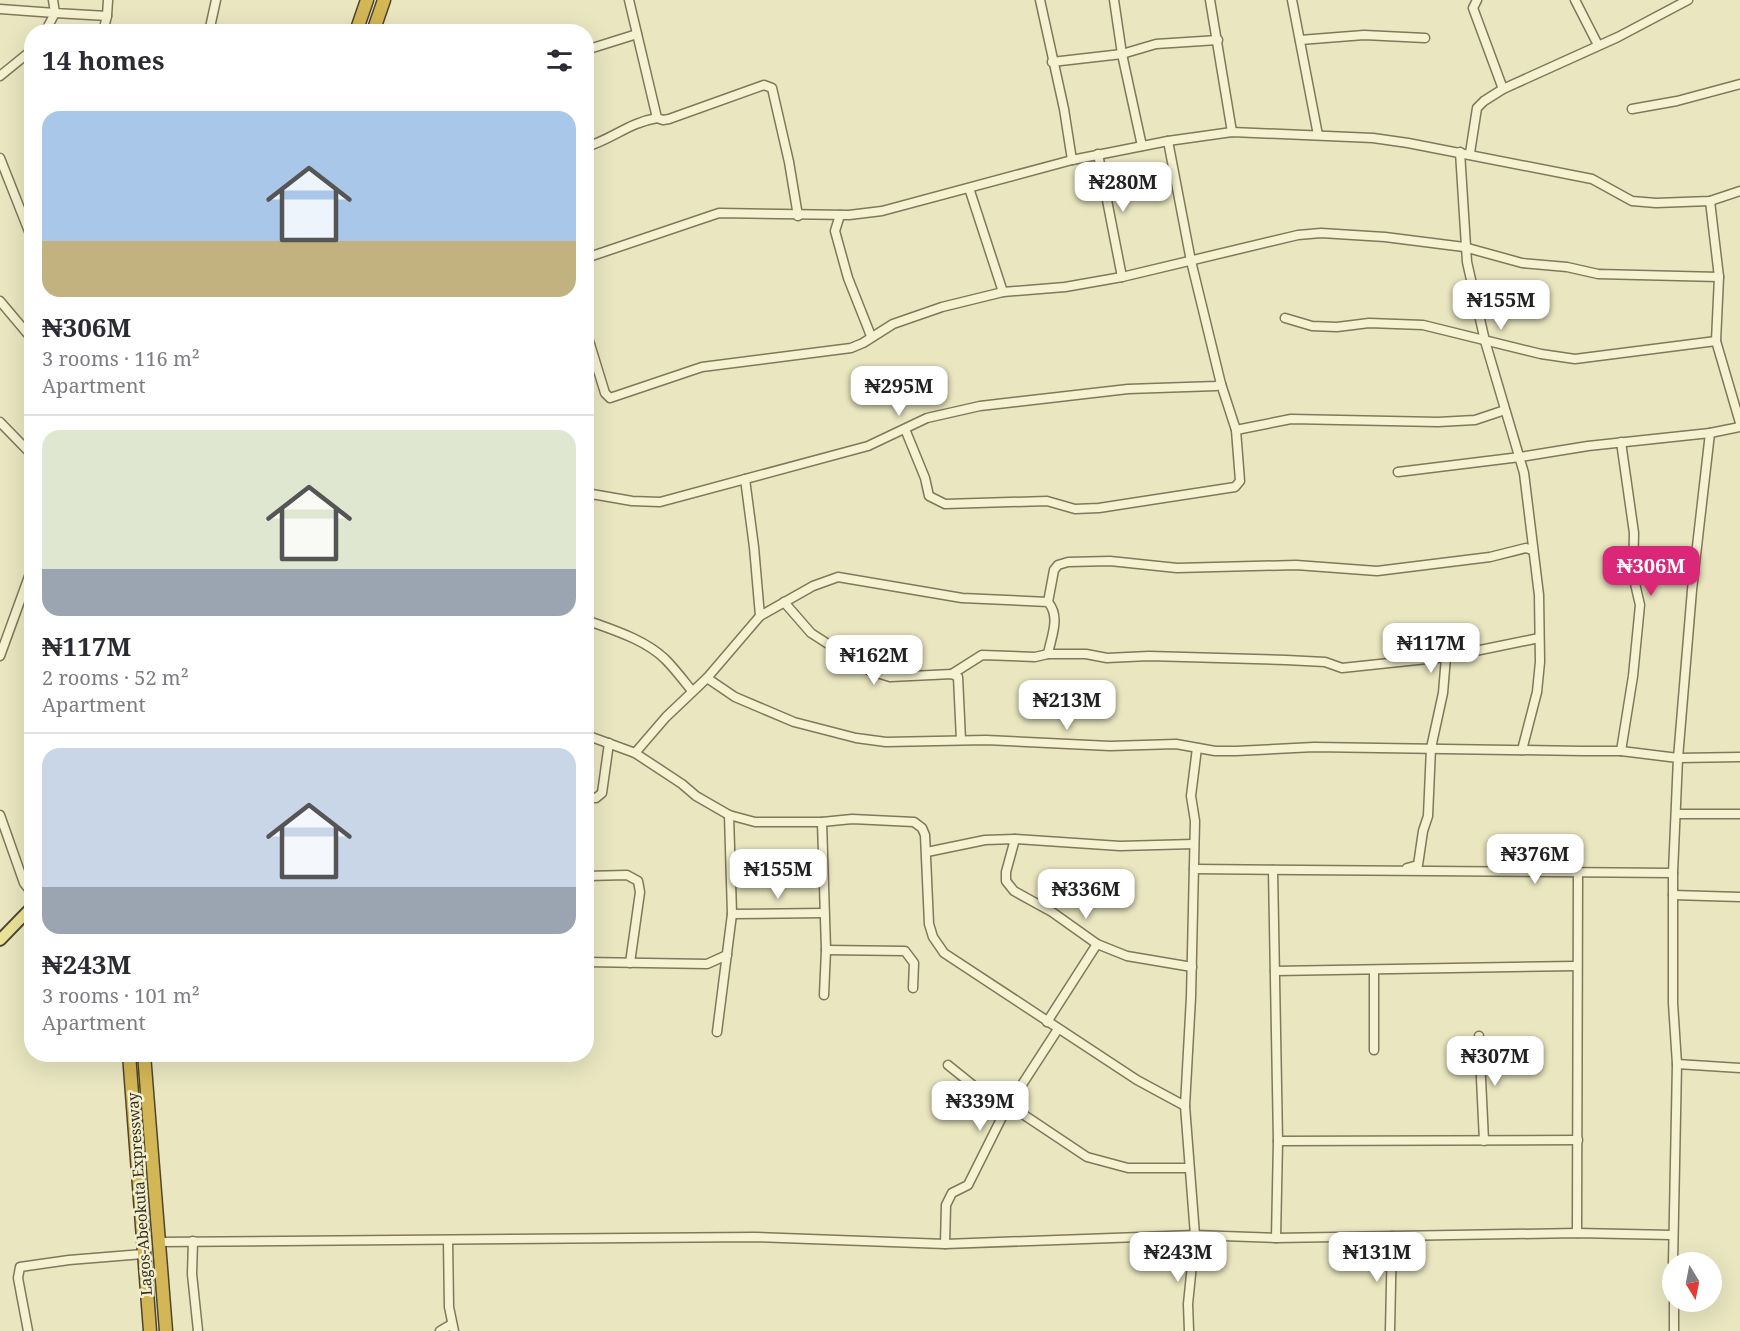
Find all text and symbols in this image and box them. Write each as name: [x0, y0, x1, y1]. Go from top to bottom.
text: 14 homes: [42, 42, 164, 78]
icon: filters: [543, 44, 576, 77]
icon: home: [255, 150, 363, 258]
pin: ₦280M: [1081, 162, 1165, 213]
text: ₦280M: [1089, 168, 1157, 195]
pin: ₦155M: [1459, 280, 1543, 331]
text: ₦155M: [1467, 286, 1535, 313]
text: ₦306M: [42, 309, 131, 345]
text: 3 rooms · 116 m²: [42, 345, 200, 372]
pin: ₦295M: [857, 366, 941, 417]
text: Apartment: [42, 372, 146, 399]
text: ₦295M: [865, 372, 933, 399]
icon: home: [255, 469, 363, 577]
pin: ₦306M: [1609, 546, 1693, 597]
text: ₦306M: [1617, 552, 1685, 579]
pin: ₦117M: [1389, 623, 1473, 674]
text: ₦117M: [42, 628, 131, 664]
text: ₦117M: [1397, 629, 1465, 656]
pin: ₦162M: [832, 635, 916, 686]
text: ₦162M: [840, 641, 908, 668]
text: 2 rooms · 52 m²: [42, 664, 189, 691]
pin: ₦213M: [1025, 680, 1109, 731]
text: ₦213M: [1033, 686, 1101, 713]
text: Apartment: [42, 691, 146, 718]
icon: home: [255, 787, 363, 895]
pin: ₦376M: [1493, 834, 1577, 885]
text: ₦376M: [1501, 840, 1569, 867]
pin: ₦155M: [736, 849, 820, 900]
text: ₦155M: [744, 855, 812, 882]
pin: ₦336M: [1044, 869, 1128, 920]
text: ₦336M: [1052, 875, 1120, 902]
text: ₦243M: [42, 946, 131, 982]
text: 3 rooms · 101 m²: [42, 982, 200, 1009]
text: Apartment: [42, 1009, 146, 1036]
pin: ₦307M: [1453, 1036, 1537, 1087]
text: ₦307M: [1461, 1042, 1529, 1069]
pin: ₦339M: [938, 1081, 1022, 1132]
text: ₦339M: [946, 1087, 1014, 1114]
street label: Lagos-Abeokuta Expressway: [122, 1091, 156, 1296]
pin: ₦243M: [1136, 1232, 1220, 1283]
pin: ₦131M: [1335, 1232, 1419, 1283]
text: ₦243M: [1144, 1238, 1212, 1265]
text: ₦131M: [1343, 1238, 1411, 1265]
north arrow: [1662, 1252, 1722, 1312]
map controls: [1662, 1252, 1722, 1312]

